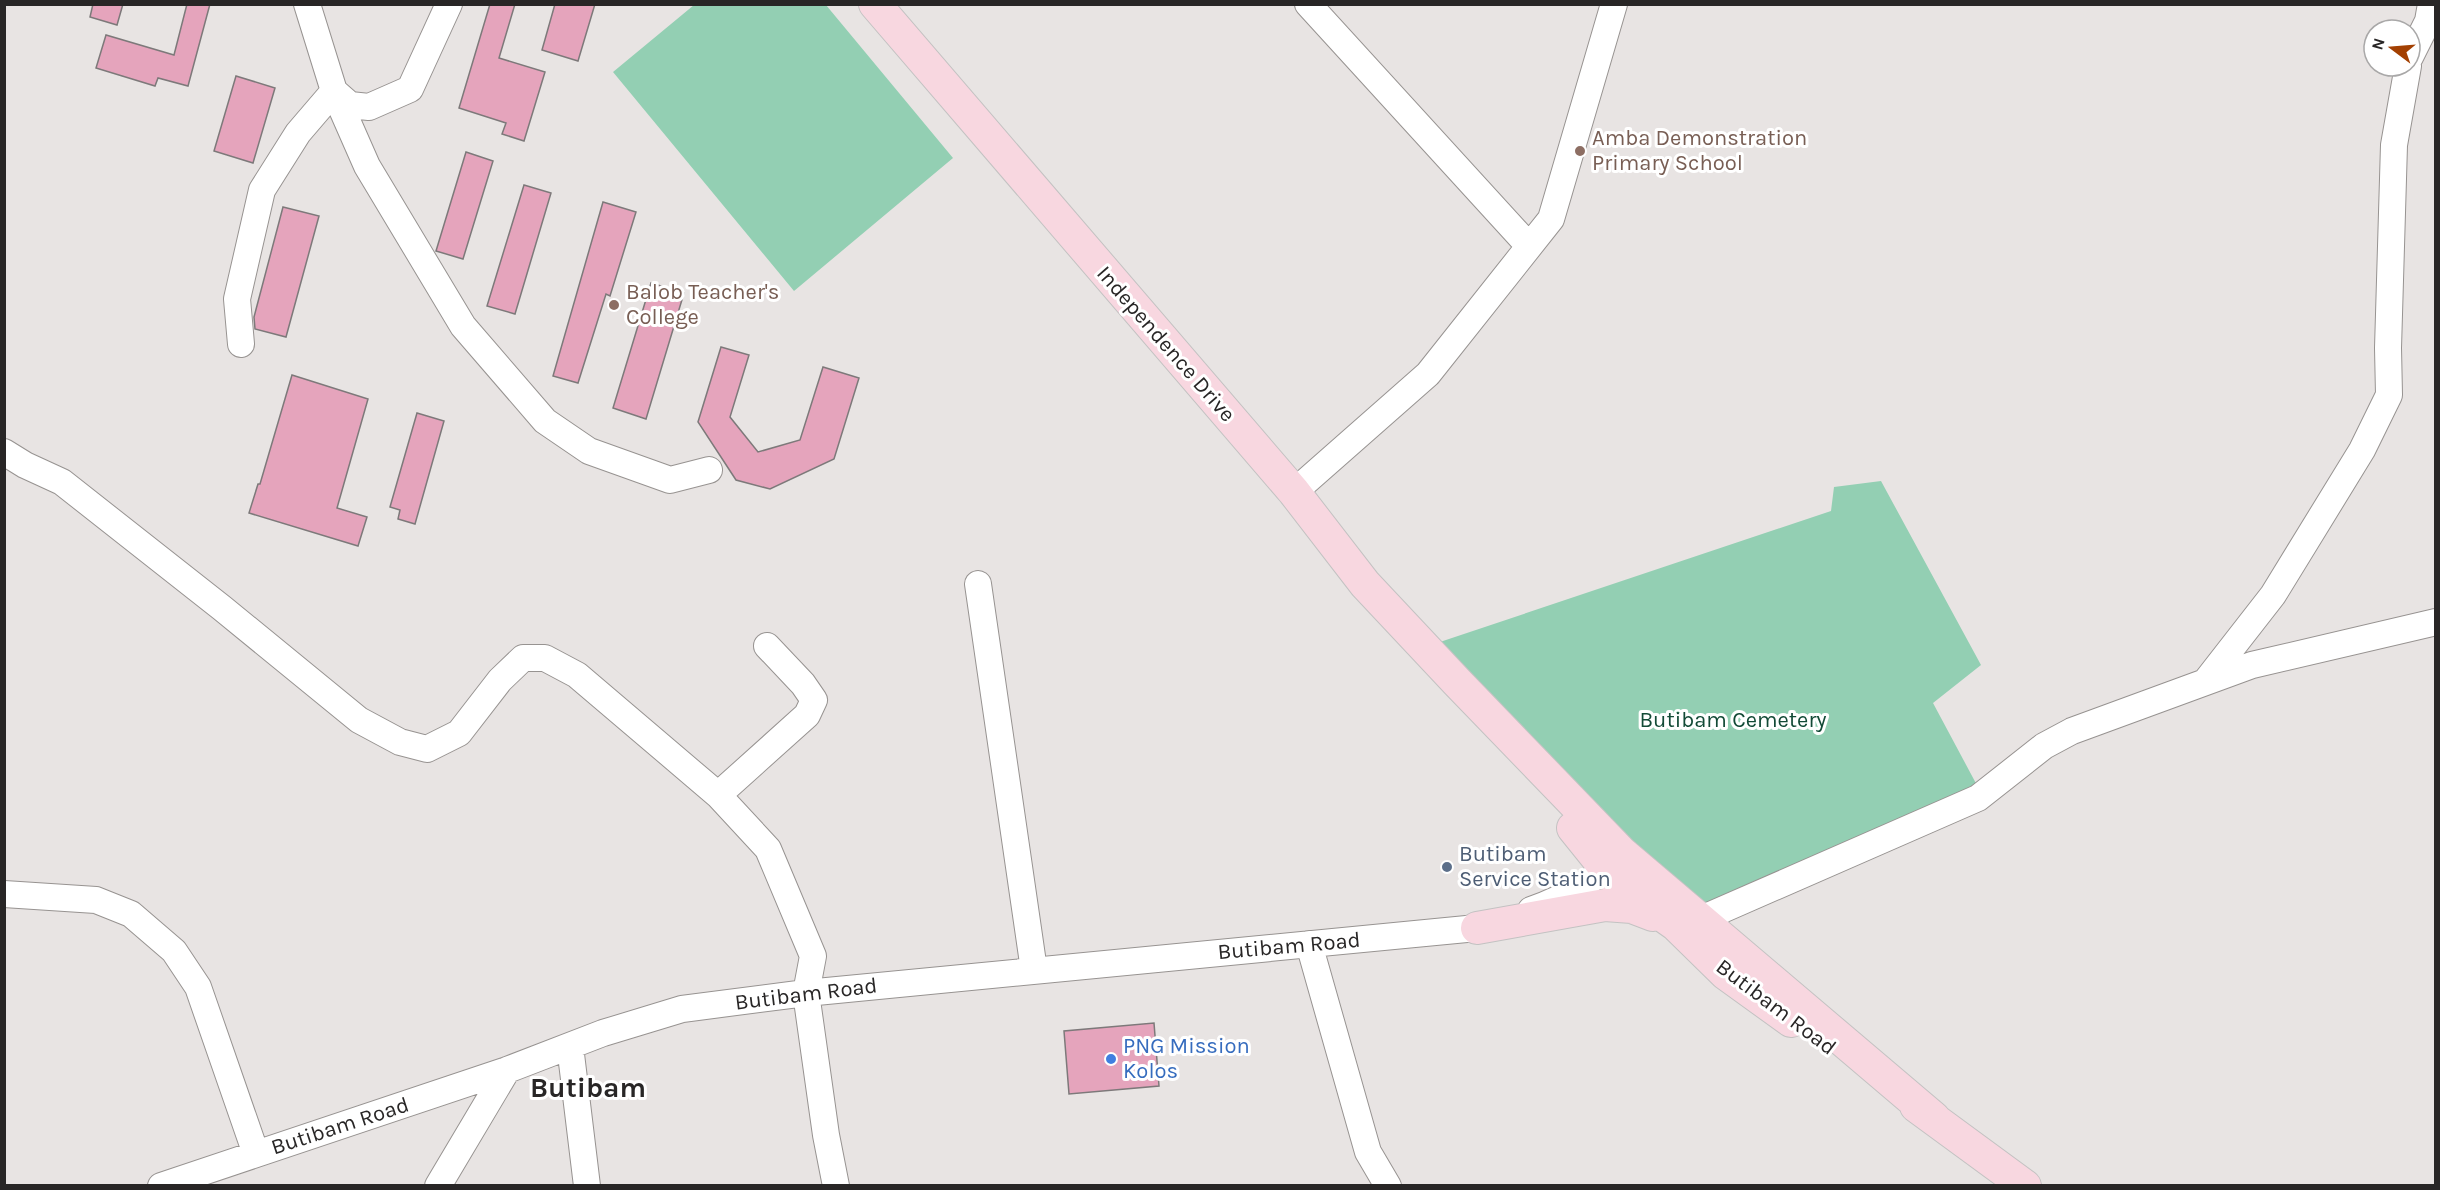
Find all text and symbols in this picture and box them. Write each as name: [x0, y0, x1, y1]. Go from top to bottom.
north arrow: [2362, 18, 2422, 78]
text: N: [2367, 36, 2389, 52]
place label: Amba Demonstration Primary School: [1592, 125, 1807, 176]
marker: Amba Demonstration Primary School: [1573, 144, 1587, 158]
street label: Independence Drive: [1091, 261, 1241, 427]
place label: Balob Teacher's College: [626, 279, 779, 330]
marker: Balob Teacher's College: [607, 298, 621, 312]
park label: Butibam Cemetery: [1639, 707, 1827, 733]
place label: Butibam Service Station: [1459, 841, 1611, 892]
marker: Butibam Service Station: [1440, 860, 1454, 874]
street label: Butibam Road: [1216, 927, 1362, 965]
street label: Butibam Road: [1711, 953, 1841, 1061]
street label: Butibam Road: [733, 972, 879, 1016]
place label: PNG Mission Kolos: [1123, 1033, 1250, 1084]
marker: PNG Mission Kolos: [1104, 1052, 1118, 1066]
district label: Butibam: [530, 1071, 646, 1104]
street label: Butibam Road: [268, 1091, 412, 1161]

